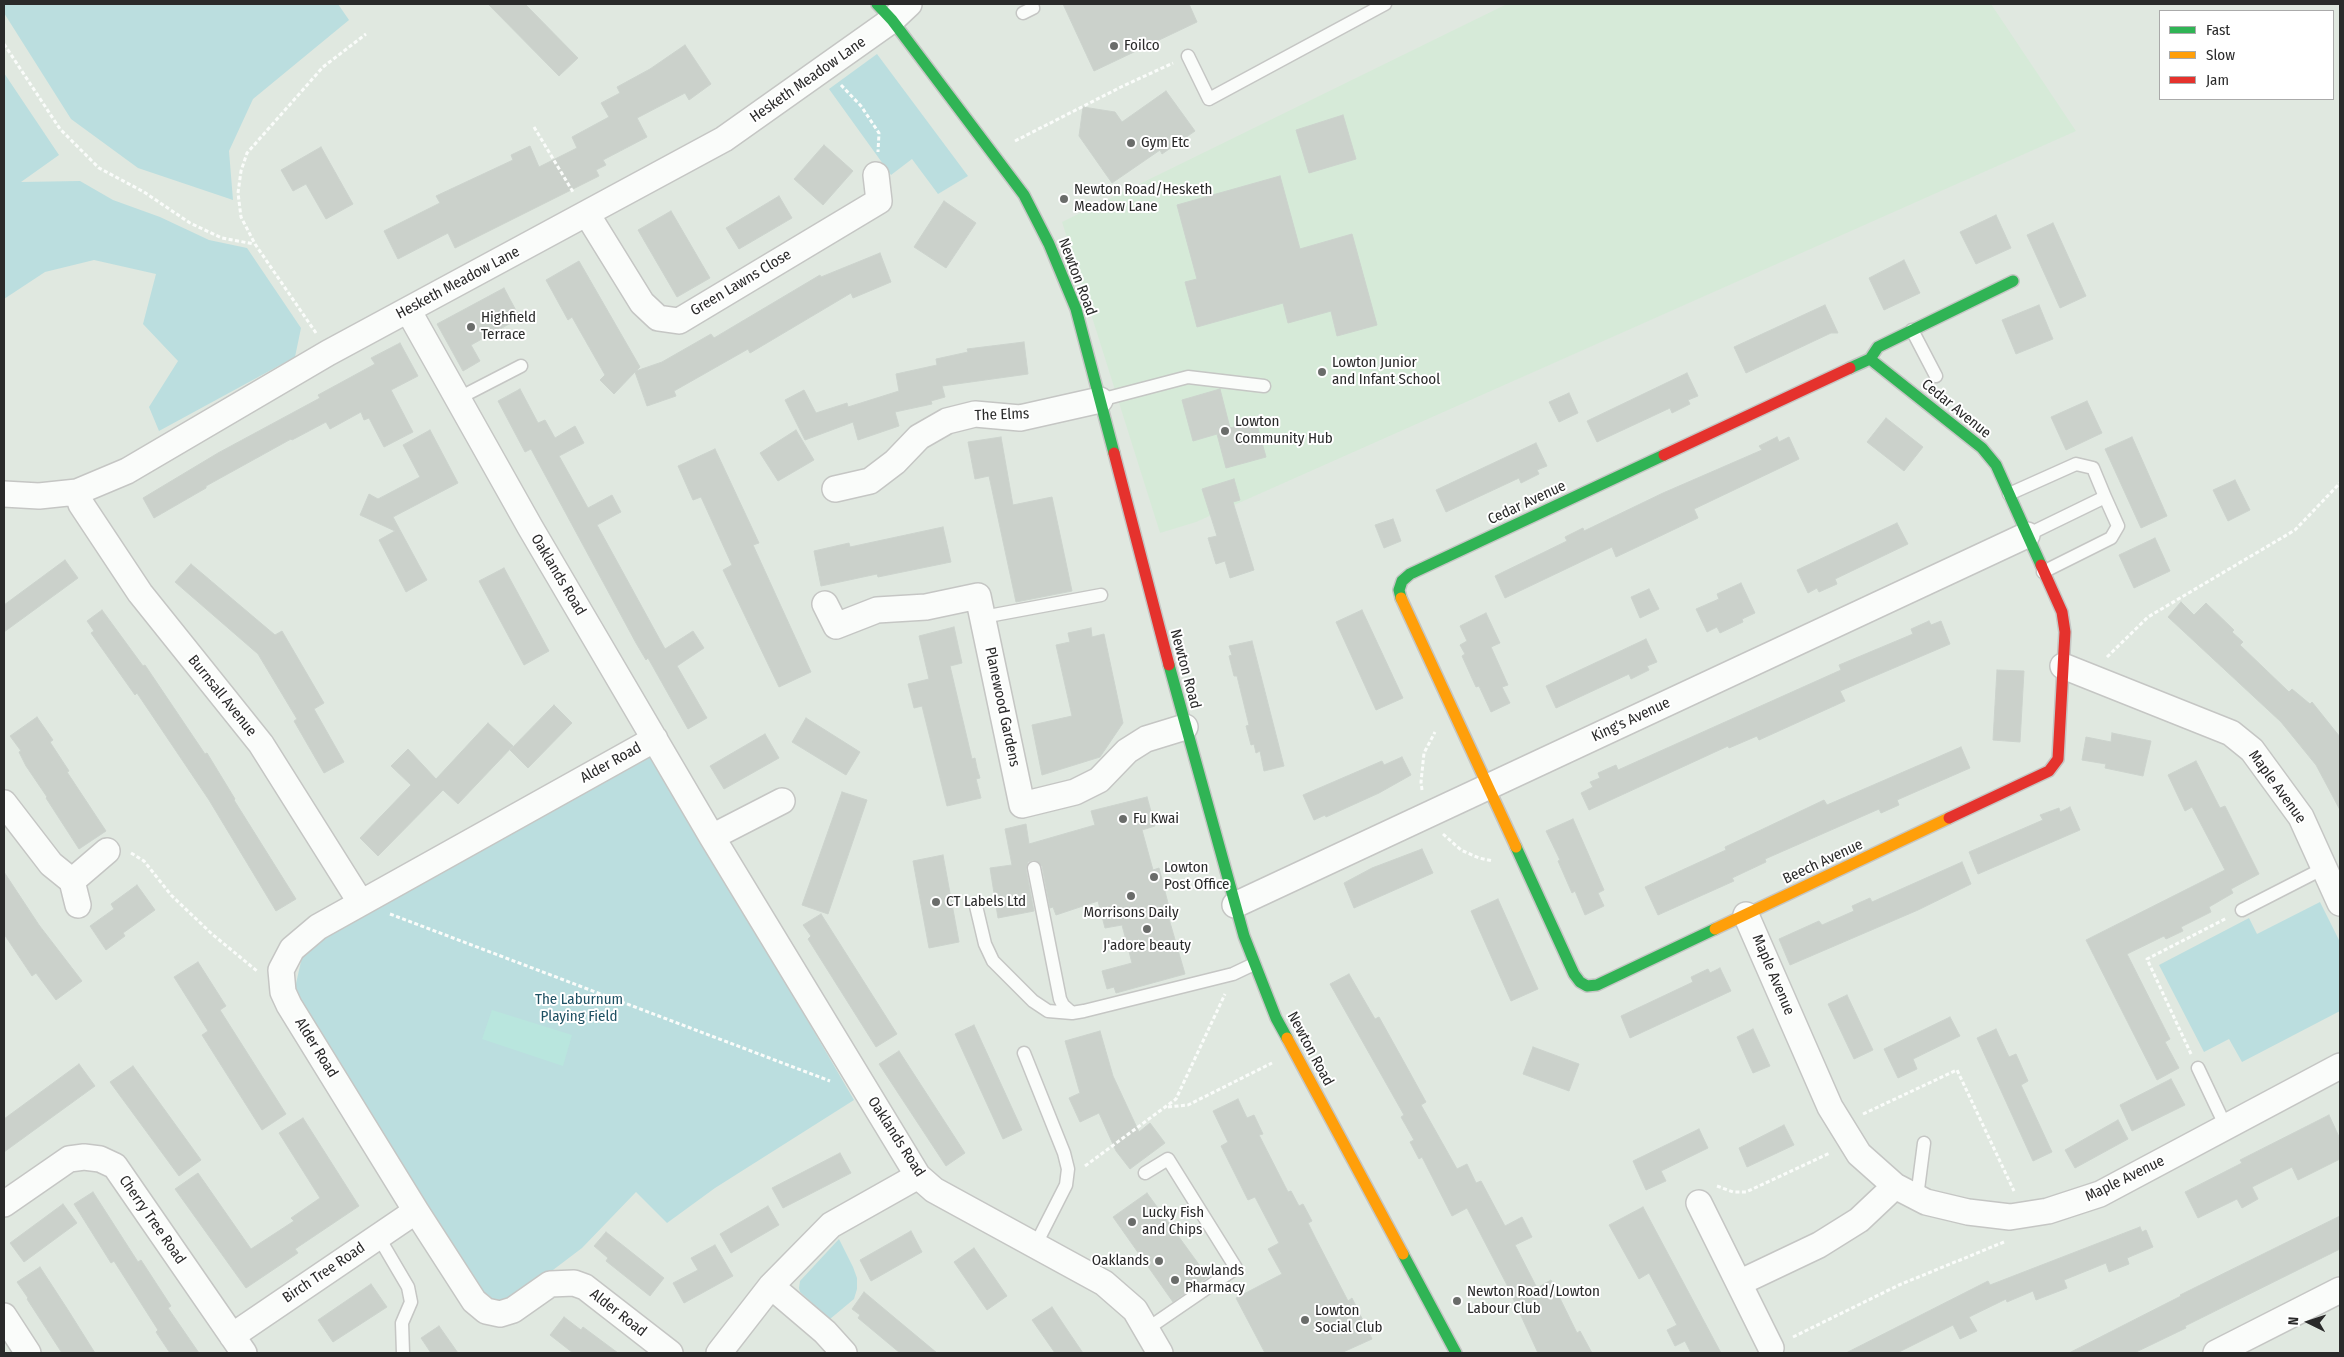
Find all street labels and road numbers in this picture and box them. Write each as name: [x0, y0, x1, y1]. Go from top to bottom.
street label: Hesketh Meadow Lane: [747, 33, 869, 127]
street label: Newton Road: [1054, 236, 1100, 318]
street label: Hesketh Meadow Lane: [393, 243, 523, 323]
street label: Green Lawns Close: [687, 246, 795, 320]
street label: Cedar Avenue: [1918, 376, 1994, 442]
street label: The Elms: [974, 405, 1030, 425]
street label: Cedar Avenue: [1485, 477, 1569, 529]
street label: Oaklands Road: [527, 531, 589, 619]
street label: Newton Road: [1166, 627, 1204, 711]
street label: Planewood Gardens: [981, 645, 1023, 769]
street label: Burnsall Avenue: [184, 652, 260, 740]
street label: King's Avenue: [1589, 694, 1673, 746]
street label: Alder Road: [577, 739, 645, 787]
street label: Maple Avenue: [2244, 747, 2310, 827]
street label: Beech Avenue: [1780, 836, 1866, 888]
street label: Maple Avenue: [1748, 932, 1798, 1018]
street label: Newton Road: [1283, 1009, 1337, 1089]
street label: Alder Road: [291, 1015, 341, 1081]
street label: Oaklands Road: [863, 1094, 929, 1180]
street label: Maple Avenue: [2082, 1152, 2168, 1206]
street label: Cherry Tree Road: [115, 1172, 189, 1268]
street label: Birch Tree Road: [279, 1239, 369, 1307]
street label: Alder Road: [586, 1285, 650, 1341]

